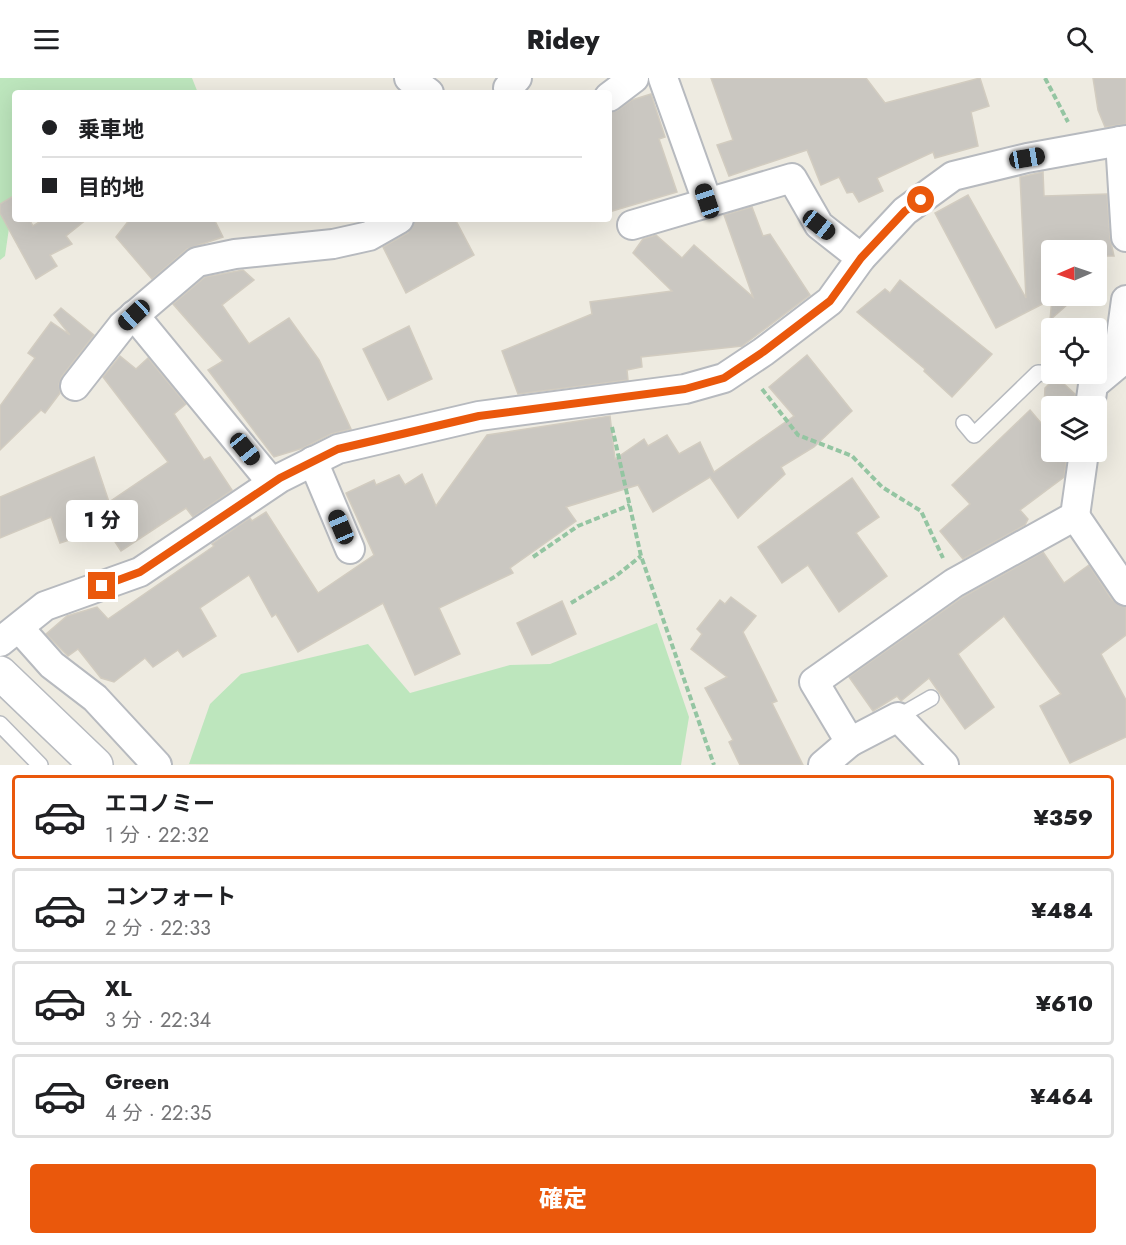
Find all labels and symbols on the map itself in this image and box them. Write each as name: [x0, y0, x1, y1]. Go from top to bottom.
car: [1008, 146, 1046, 170]
car: [693, 181, 721, 221]
route start: [907, 186, 934, 213]
car: [799, 207, 839, 243]
north arrow: [1041, 240, 1107, 306]
car: [115, 296, 153, 334]
car: [227, 429, 263, 469]
callout: 1 分: [66, 499, 138, 541]
car: [326, 507, 356, 547]
route end: [88, 572, 115, 599]

